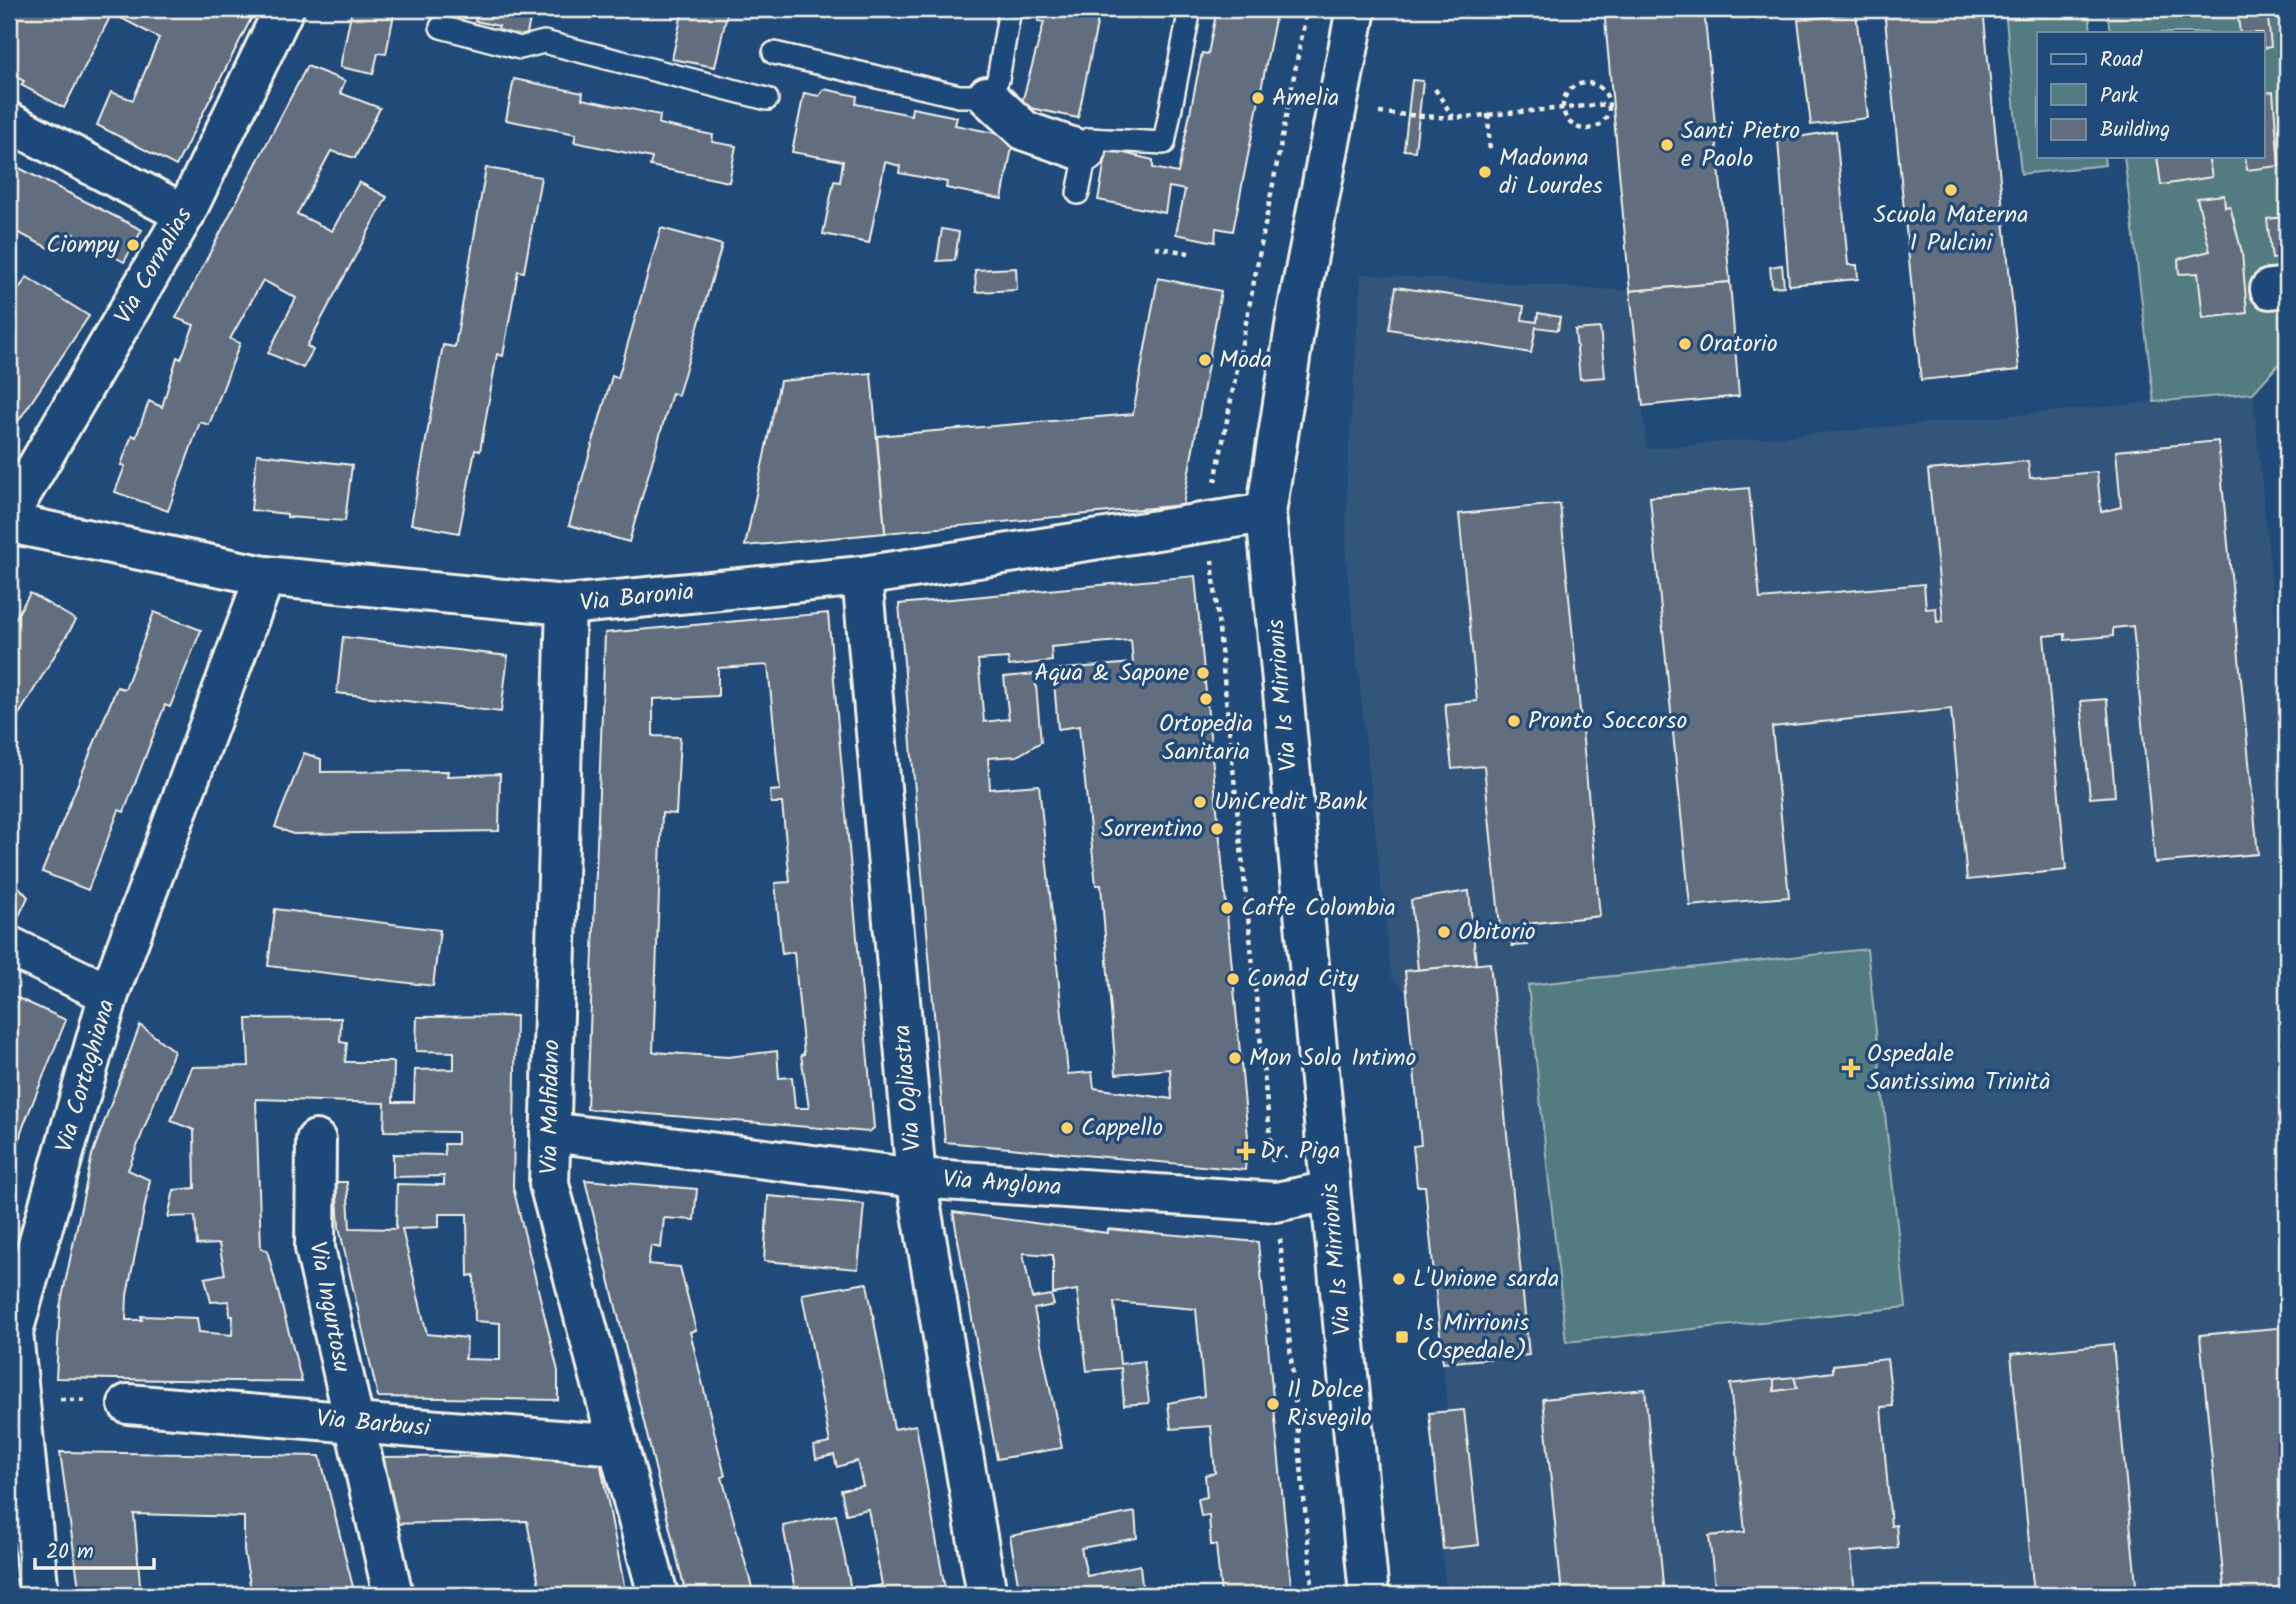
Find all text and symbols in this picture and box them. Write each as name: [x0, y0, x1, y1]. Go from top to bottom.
legend: [2037, 32, 2264, 158]
text: Road: [2100, 44, 2143, 77]
place label: Amelia: [1272, 79, 1339, 118]
text: Park: [2100, 80, 2138, 113]
marker: Amelia: [1250, 90, 1266, 106]
place label: Santi Pietro e Paolo: [1681, 112, 1800, 179]
text: Building: [2100, 114, 2170, 147]
marker: Santi Pietro e Paolo: [1659, 137, 1675, 153]
place label: Madonna di Lourdes: [1499, 139, 1603, 206]
marker: Madonna di Lourdes: [1477, 164, 1493, 180]
marker: Scuola Materna I Pulcini: [1943, 182, 1959, 198]
place label: Scuola Materna I Pulcini: [1874, 196, 2028, 263]
street label: Via Cornalias: [105, 200, 203, 332]
place label: Ciompy: [46, 226, 120, 265]
marker: Ciompy: [125, 237, 141, 253]
place label: Oratorio: [1699, 325, 1778, 364]
marker: Oratorio: [1677, 336, 1693, 352]
place label: Moda: [1219, 341, 1272, 380]
marker: Moda: [1197, 352, 1213, 368]
street label: Via Baronia: [578, 573, 696, 623]
street label: Via Is Mirrionis: [1257, 617, 1309, 773]
place label: Aqua & Sapone: [1034, 654, 1189, 693]
marker: Aqua & Sapone: [1195, 665, 1211, 681]
marker: Ortopedia Sanitaria: [1198, 691, 1214, 707]
place label: Pronto Soccorso: [1528, 702, 1687, 741]
place label: Ortopedia Sanitaria: [1159, 705, 1253, 772]
marker: Pronto Soccorso: [1506, 713, 1522, 729]
place label: UniCredit Bank: [1214, 783, 1368, 822]
marker: UniCredit Bank: [1192, 794, 1208, 810]
place label: Sorrentino: [1101, 810, 1203, 849]
marker: Sorrentino: [1209, 821, 1225, 837]
place label: Caffe Colombia: [1241, 889, 1396, 928]
marker: Caffe Colombia: [1219, 900, 1235, 916]
place label: Obitorio: [1458, 913, 1536, 952]
marker: Obitorio: [1436, 924, 1452, 940]
place label: Conad City: [1247, 960, 1359, 999]
marker: Conad City: [1225, 971, 1241, 987]
street label: Via Cortoghiana: [45, 995, 127, 1157]
street label: Via Ogliastra: [883, 1023, 933, 1153]
place label: Ospedale Santissima Trinità: [1867, 1035, 2051, 1102]
street label: Via Malfidano: [530, 1039, 572, 1175]
place label: Mon Solo Intimo: [1249, 1039, 1417, 1078]
marker: Mon Solo Intimo: [1227, 1050, 1243, 1066]
marker: Ospedale Santissima Trinità: [1841, 1058, 1861, 1078]
place label: Cappello: [1081, 1109, 1163, 1148]
marker: Cappello: [1059, 1120, 1075, 1136]
place label: Dr. Piga: [1260, 1132, 1340, 1171]
marker: Dr. Piga: [1238, 1143, 1254, 1159]
street label: Via Anglona: [941, 1160, 1063, 1208]
street label: Via Is Mirrionis: [1311, 1181, 1363, 1337]
street label: Via Ingurtosu: [297, 1238, 361, 1376]
place label: L'Unione sarda: [1413, 1260, 1559, 1299]
marker: L'Unione sarda: [1391, 1271, 1407, 1287]
place label: Is Mirrionis (Ospedale): [1416, 1304, 1529, 1371]
marker: Is Mirrionis (Ospedale): [1394, 1329, 1410, 1345]
place label: Il Dolce Risvegilo: [1287, 1371, 1372, 1438]
marker: Il Dolce Risvegilo: [1265, 1396, 1281, 1412]
street label: Via Barbusi: [315, 1400, 433, 1449]
scale bar: [35, 1527, 154, 1571]
text: 20 m: [46, 1536, 94, 1569]

